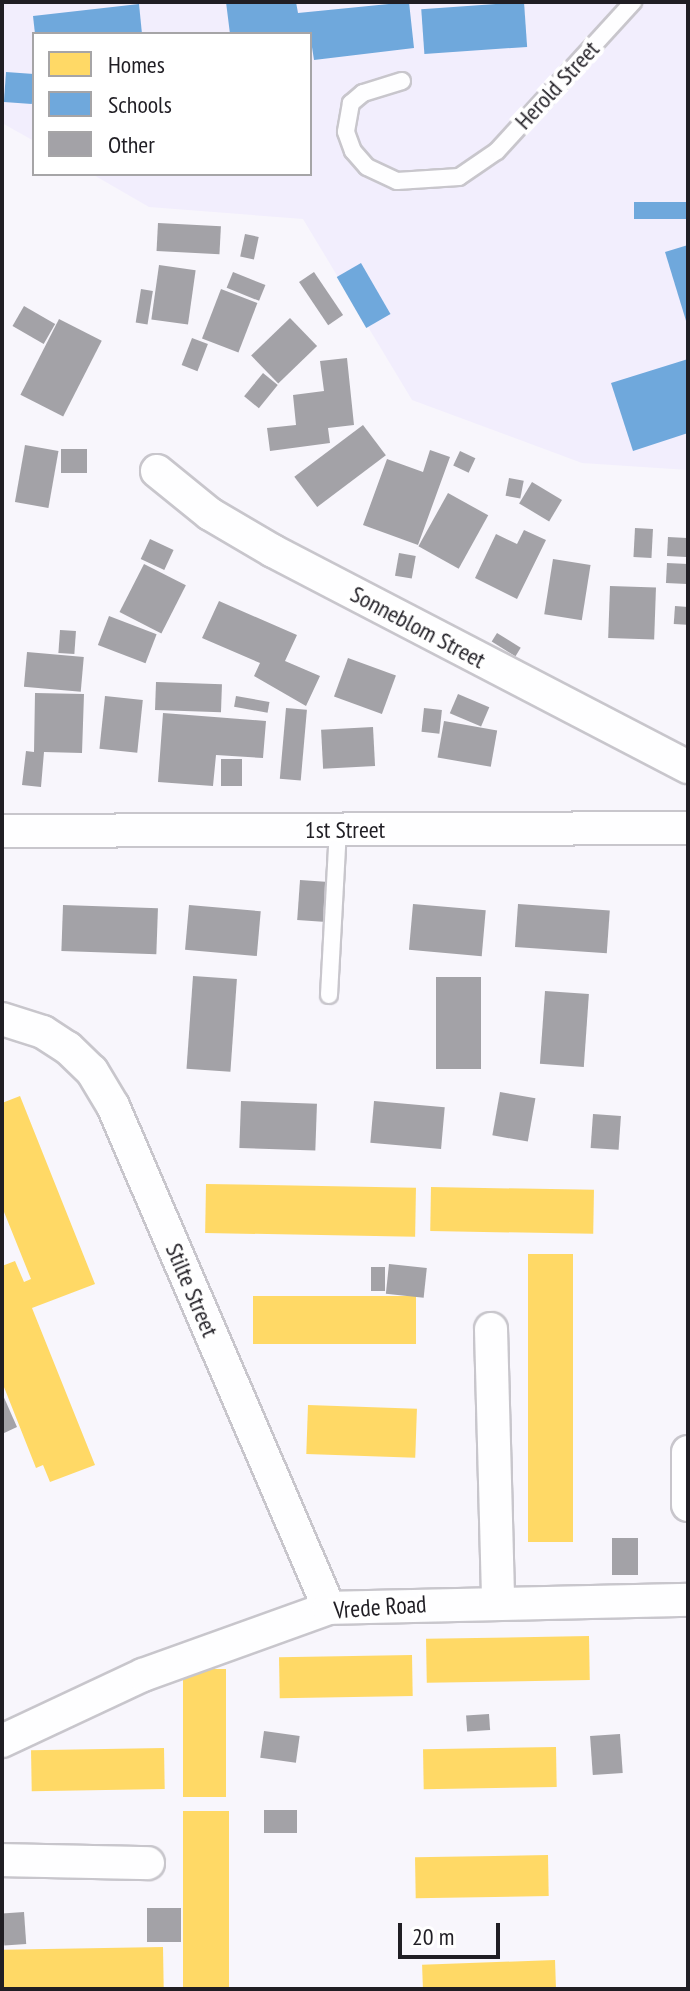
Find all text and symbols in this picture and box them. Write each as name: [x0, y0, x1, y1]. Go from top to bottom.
legend: [32, 32, 312, 176]
street label: Herold Street: [509, 35, 605, 135]
text: Homes: [108, 49, 165, 80]
text: Schools: [108, 89, 172, 120]
text: Other: [108, 129, 155, 160]
street label: Sonneblom Street: [346, 579, 490, 675]
street label: 1st Street: [305, 816, 385, 844]
street label: Stilte Street: [159, 1239, 225, 1341]
street label: Vrede Road: [333, 1589, 427, 1625]
scale bar: [402, 1907, 504, 1957]
text: 20 m: [412, 1921, 454, 1952]

